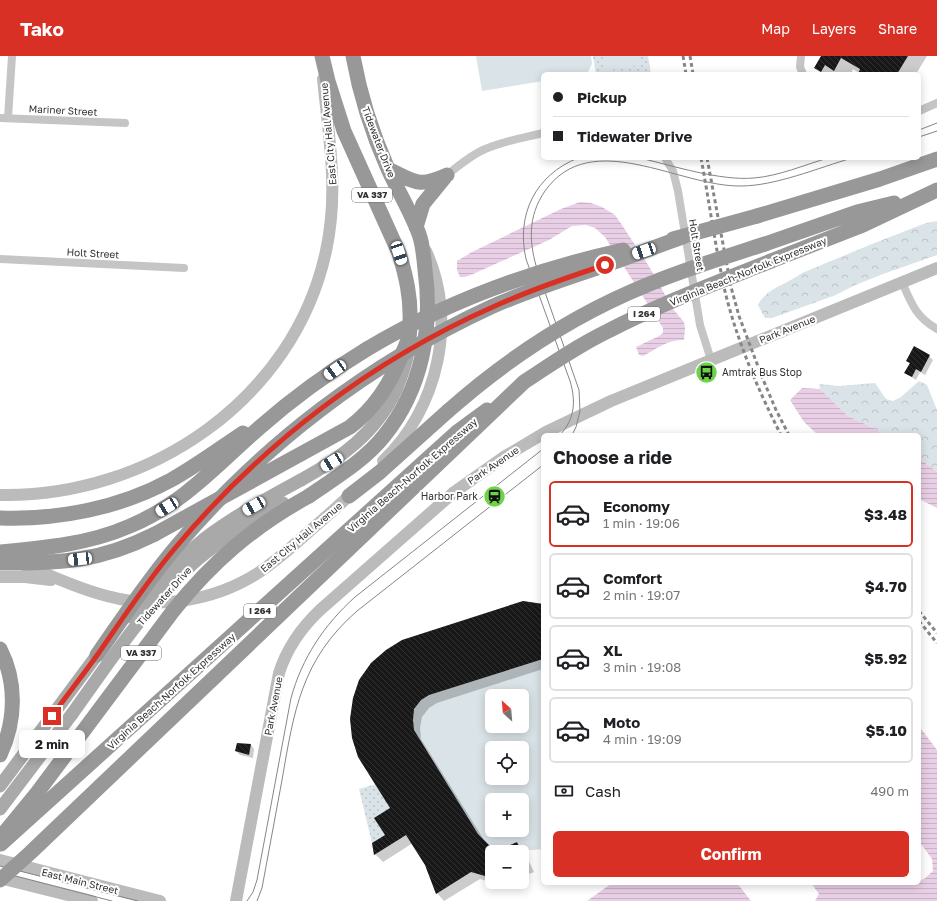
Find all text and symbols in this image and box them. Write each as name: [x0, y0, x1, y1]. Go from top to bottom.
text: Tako: [20, 17, 64, 40]
text: Map: [761, 20, 790, 37]
text: Layers: [812, 20, 856, 37]
text: Share: [878, 20, 917, 37]
street label: East City Hall Avenue: [318, 82, 338, 186]
text: Pickup: [577, 88, 627, 106]
street label: Mariner Street: [28, 102, 98, 118]
street label: Tidewater Drive: [360, 105, 398, 179]
text: Tidewater Drive: [577, 127, 692, 145]
road number: VA 337: [352, 188, 392, 202]
street label: Holt Street: [687, 218, 707, 272]
street label: Virginia Beach-Norfolk Expressway: [668, 234, 829, 308]
car: [390, 240, 408, 266]
car: [631, 241, 657, 261]
street label: Holt Street: [66, 246, 120, 260]
route start: [596, 256, 614, 274]
road number: I 264: [628, 307, 660, 321]
street label: Park Avenue: [757, 312, 817, 346]
car: [322, 358, 348, 382]
bus stop icon: Amtrak Bus Stop: [693, 359, 719, 385]
place label: Amtrak Bus Stop: [722, 366, 802, 378]
street label: Virginia Beach-Norfolk Expressway: [345, 415, 480, 535]
street label: Park Avenue: [465, 443, 521, 487]
text: Choose a ride: [553, 446, 672, 468]
car: [319, 451, 345, 473]
station icon: Harbor Park: [481, 483, 507, 509]
place label: Harbor Park: [421, 490, 478, 502]
car: [241, 495, 267, 517]
car: [154, 496, 180, 518]
icon: car: [555, 496, 591, 532]
text: Economy: [603, 497, 670, 515]
street label: East City Hall Avenue: [258, 499, 344, 575]
text: $3.48: [864, 505, 907, 523]
text: 1 min · 19:06: [603, 515, 680, 531]
car: [67, 552, 93, 566]
street label: Tidewater Drive: [134, 564, 194, 628]
icon: car: [555, 568, 591, 604]
text: Comfort: [603, 569, 662, 587]
text: $4.70: [865, 577, 907, 595]
text: 2 min · 19:07: [603, 587, 680, 603]
road number: I 264: [244, 604, 276, 618]
street label: Virginia Beach-Norfolk Expressway: [105, 630, 238, 752]
icon: car: [555, 640, 591, 676]
text: XL: [603, 641, 622, 659]
road number: VA 337: [121, 646, 161, 660]
text: $5.92: [864, 649, 907, 667]
text: 3 min · 19:08: [603, 659, 681, 675]
street label: Park Avenue: [261, 675, 285, 736]
north arrow: [485, 689, 529, 733]
map controls: [485, 689, 529, 889]
route end: [43, 707, 61, 725]
icon: car: [555, 712, 591, 748]
text: Moto: [603, 713, 640, 731]
text: $5.10: [866, 721, 907, 739]
callout: 2 min: [19, 730, 85, 758]
text: 4 min · 19:09: [603, 731, 682, 747]
text: 2 min: [35, 736, 69, 752]
button: locate: [485, 741, 529, 785]
icon: cash: [553, 780, 575, 802]
text: Cash: [585, 782, 621, 800]
text: 490 m: [870, 783, 909, 799]
button: +: [485, 793, 529, 837]
button: Confirm: [553, 831, 909, 877]
button: −: [485, 845, 529, 889]
street label: East Main Street: [40, 866, 120, 896]

